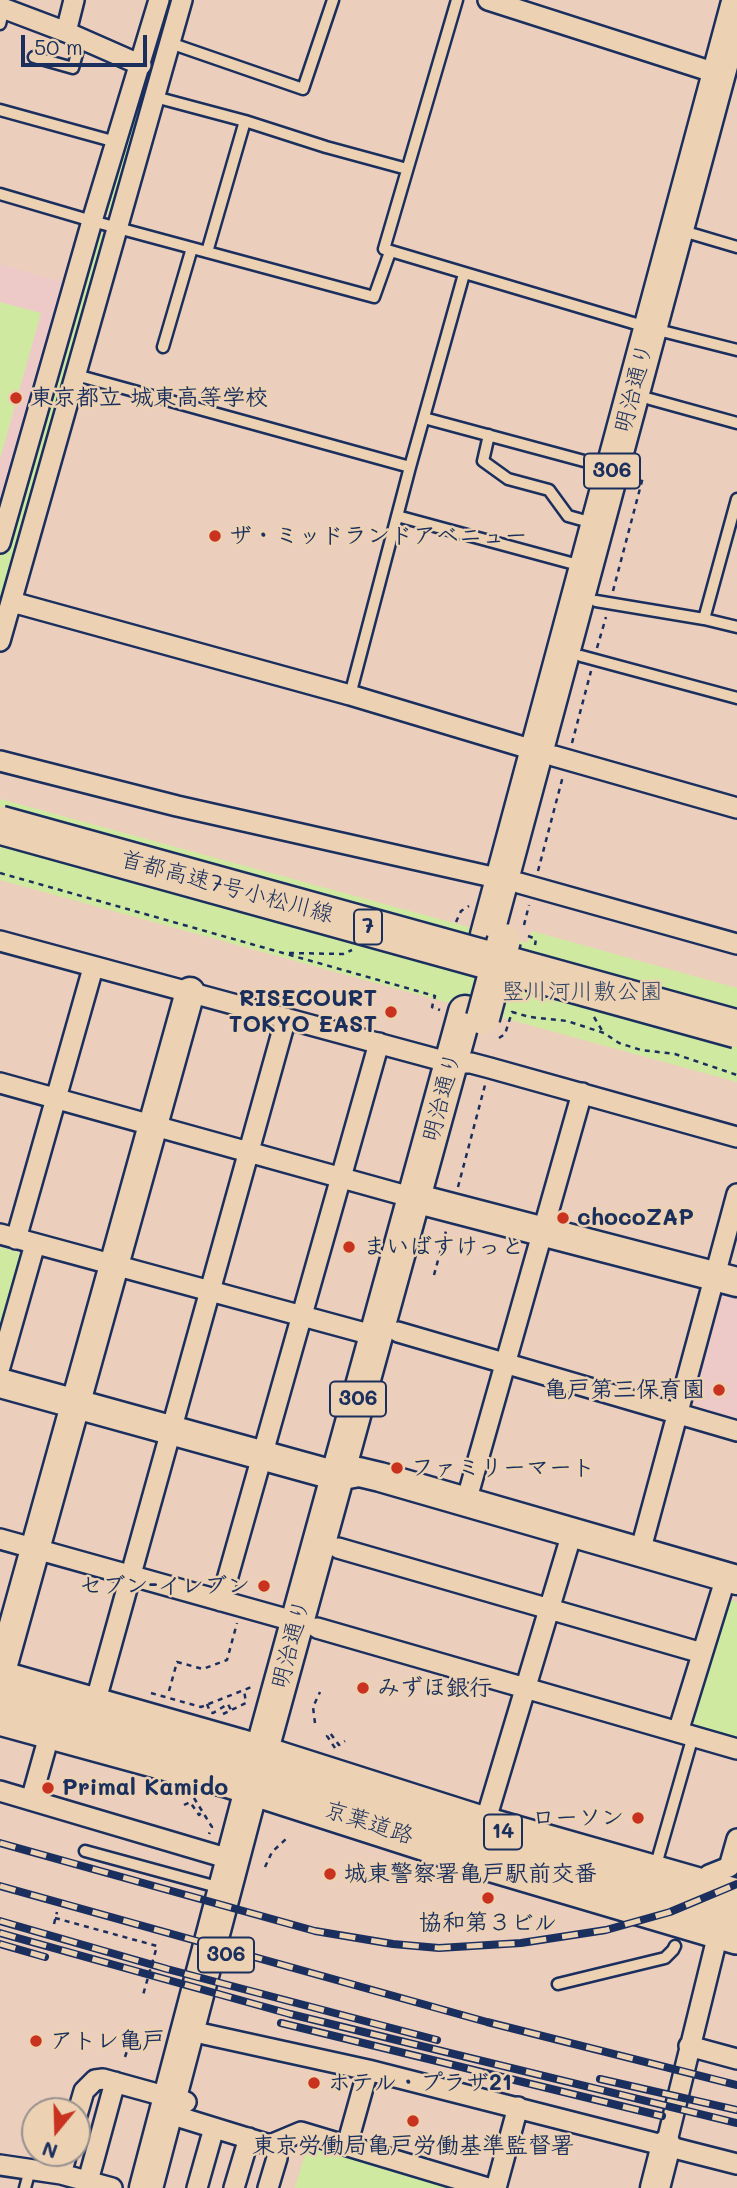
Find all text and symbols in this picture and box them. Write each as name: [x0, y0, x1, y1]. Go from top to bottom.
scale bar: [24, 21, 150, 65]
text: 50 m: [34, 33, 83, 60]
street label: 明治通り: [609, 340, 659, 436]
place label: 東京都立 城東高等学校: [30, 384, 268, 412]
marker: 東京都立 城東高等学校: [8, 390, 24, 406]
road number: 306: [584, 454, 640, 489]
place label: ザ・ミッドランドアベニュー: [229, 522, 528, 550]
marker: ザ・ミッドランドアベニュー: [207, 528, 223, 544]
street label: 首都高速7号小松川線: [117, 845, 337, 929]
road number: 7: [354, 909, 382, 944]
park label: 竪川河川敷公園: [502, 978, 662, 1006]
place label: RISECOURT TOKYO EAST: [229, 985, 377, 1039]
marker: RISECOURT TOKYO EAST: [383, 1004, 399, 1020]
street label: 明治通り: [417, 1049, 467, 1145]
place label: chocoZAP: [577, 1204, 694, 1232]
marker: chocoZAP: [555, 1210, 571, 1226]
place label: まいばすけっと: [363, 1233, 524, 1261]
marker: まいばすけっと: [341, 1239, 357, 1255]
place label: 亀戸第三保育園: [544, 1376, 705, 1404]
road number: 306: [330, 1382, 386, 1416]
marker: 亀戸第三保育園: [711, 1382, 727, 1398]
place label: ファミリーマート: [411, 1454, 595, 1482]
marker: ファミリーマート: [389, 1460, 405, 1476]
place label: セブン-イレブン: [79, 1572, 250, 1600]
marker: セブン-イレブン: [256, 1578, 272, 1594]
street label: 明治通り: [266, 1596, 316, 1692]
place label: みずほ銀行: [377, 1674, 492, 1702]
marker: みずほ銀行: [355, 1680, 371, 1696]
place label: Primal Kamido: [62, 1774, 228, 1802]
marker: Primal Kamido: [40, 1780, 56, 1796]
street label: 京葉道路: [321, 1796, 417, 1850]
place label: ローソン: [532, 1804, 624, 1832]
marker: ローソン: [630, 1810, 646, 1826]
road number: 14: [484, 1814, 522, 1850]
place label: 城東警察署亀戸駅前交番: [344, 1860, 597, 1888]
marker: 城東警察署亀戸駅前交番: [322, 1866, 338, 1882]
marker: 協和第３ビル: [480, 1890, 496, 1906]
place label: 協和第３ビル: [419, 1909, 557, 1937]
road number: 306: [198, 1938, 254, 1972]
place label: アトレ亀戸: [50, 2027, 165, 2055]
marker: アトレ亀戸: [28, 2033, 44, 2049]
place label: ホテル・プラザ21: [328, 2069, 512, 2097]
marker: ホテル・プラザ21: [306, 2075, 322, 2091]
north arrow: [21, 2097, 91, 2167]
marker: 東京労働局亀戸労働基準監督署: [405, 2113, 421, 2129]
place label: 東京労働局亀戸労働基準監督署: [252, 2132, 574, 2160]
text: N: [39, 2136, 61, 2165]

